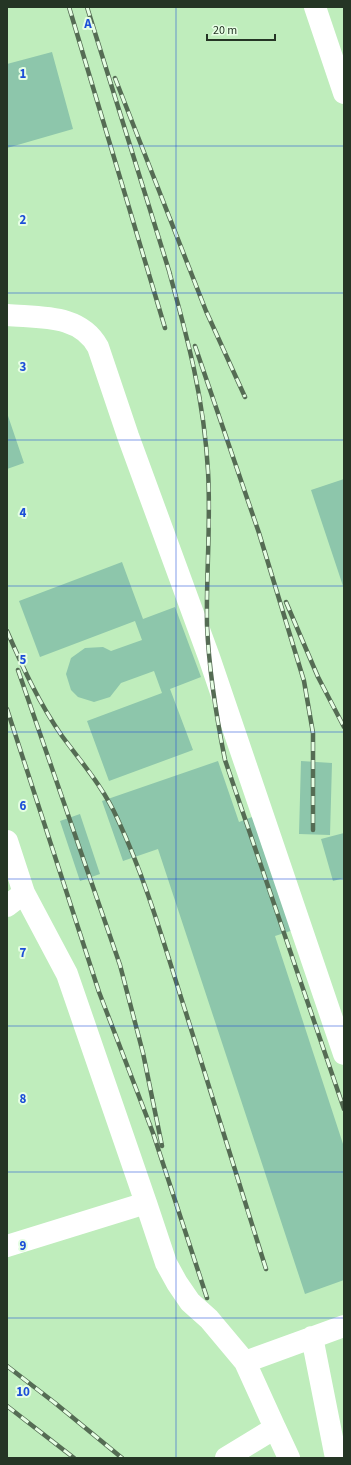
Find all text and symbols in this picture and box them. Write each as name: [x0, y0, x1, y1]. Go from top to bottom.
text: A: [83, 15, 92, 33]
scale bar: [207, 16, 275, 42]
text: 20 m: [213, 22, 237, 39]
text: 1: [20, 65, 27, 83]
text: 2: [20, 211, 27, 229]
text: 3: [20, 358, 27, 376]
text: 4: [20, 504, 27, 522]
text: 5: [20, 651, 27, 669]
text: 6: [20, 797, 27, 815]
text: 7: [20, 944, 27, 962]
text: 8: [20, 1090, 27, 1108]
text: 9: [20, 1237, 27, 1255]
text: 10: [16, 1383, 30, 1401]

